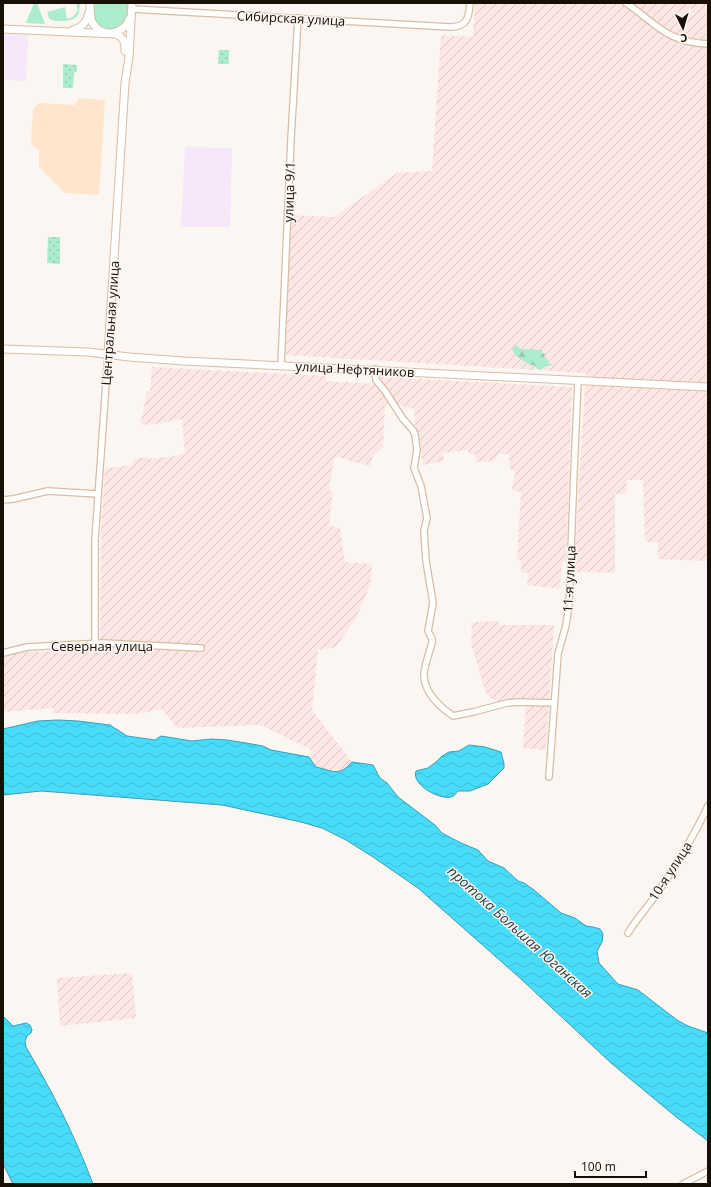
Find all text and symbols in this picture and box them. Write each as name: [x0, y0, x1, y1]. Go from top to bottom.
street label: Сибирская улица: [236, 6, 346, 30]
north arrow: [663, 8, 703, 48]
text: С: [680, 31, 688, 46]
street label: улица 9/1: [279, 161, 299, 223]
street label: Центральная улица: [97, 260, 123, 386]
street label: улица Нефтяников: [295, 357, 415, 381]
street label: 11-я улица: [558, 545, 580, 613]
street label: Северная улица: [51, 637, 153, 655]
street label: 10-я улица: [644, 838, 696, 904]
water label: протока Большая Юганская: [444, 861, 597, 1002]
scale bar: [575, 1153, 646, 1179]
text: 100 m: [581, 1158, 616, 1175]

